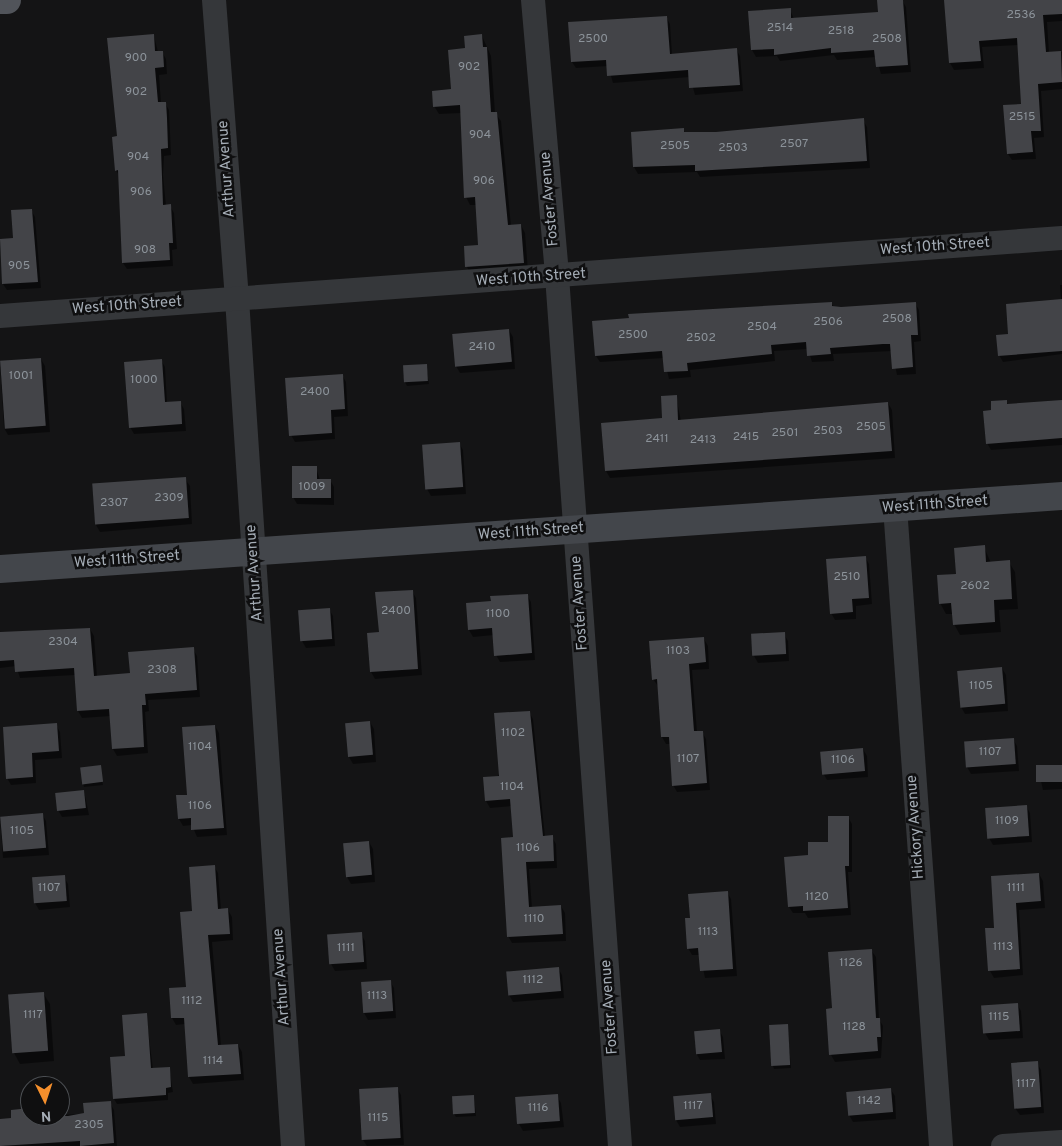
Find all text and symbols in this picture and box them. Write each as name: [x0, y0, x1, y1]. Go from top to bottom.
house number: 2536: [1006, 9, 1036, 23]
house number: 2514: [767, 22, 793, 36]
house number: 2518: [828, 25, 854, 39]
house number: 2500: [578, 33, 608, 47]
house number: 2508: [872, 33, 902, 47]
house number: 900: [125, 52, 147, 66]
house number: 902: [458, 61, 480, 75]
house number: 902: [125, 86, 147, 100]
house number: 2515: [1009, 111, 1035, 125]
street label: Arthur Avenue: [215, 119, 239, 219]
house number: 904: [469, 129, 491, 143]
house number: 2507: [780, 138, 808, 152]
house number: 2505: [660, 140, 690, 154]
house number: 2503: [718, 142, 748, 156]
house number: 904: [127, 151, 149, 165]
street label: Foster Avenue: [537, 151, 563, 247]
house number: 906: [473, 175, 495, 189]
house number: 906: [130, 186, 152, 200]
street label: West 10th Street: [879, 234, 991, 260]
house number: 908: [134, 244, 156, 258]
house number: 905: [8, 260, 30, 274]
street label: West 10th Street: [475, 265, 587, 291]
street label: West 10th Street: [71, 293, 183, 319]
house number: 2508: [882, 313, 912, 327]
house number: 2506: [813, 316, 843, 330]
house number: 2504: [747, 321, 777, 335]
house number: 2500: [618, 329, 648, 343]
house number: 2502: [686, 332, 716, 346]
house number: 2410: [469, 341, 495, 355]
house number: 1001: [9, 370, 33, 384]
house number: 1000: [130, 374, 158, 388]
house number: 2400: [300, 386, 330, 400]
house number: 2505: [856, 421, 886, 435]
house number: 2503: [813, 425, 843, 439]
house number: 2501: [772, 427, 798, 441]
house number: 2415: [733, 431, 759, 445]
house number: 2411: [645, 433, 669, 447]
house number: 2413: [690, 434, 716, 448]
house number: 1009: [299, 481, 325, 495]
house number: 2309: [154, 492, 184, 506]
street label: West 11th Street: [881, 492, 989, 518]
house number: 2307: [100, 497, 128, 511]
street label: West 11th Street: [477, 519, 585, 545]
street label: Arthur Avenue: [243, 523, 267, 623]
street label: West 11th Street: [73, 547, 181, 573]
street label: Foster Avenue: [568, 555, 592, 651]
house number: 2510: [834, 571, 860, 585]
house number: 2602: [960, 580, 990, 594]
house number: 2400: [381, 605, 411, 619]
house number: 1100: [486, 608, 510, 622]
house number: 2304: [48, 636, 78, 650]
house number: 1103: [666, 645, 690, 659]
house number: 2308: [147, 664, 177, 678]
house number: 1105: [969, 680, 993, 694]
house number: 1102: [501, 727, 525, 741]
house number: 1104: [188, 741, 212, 755]
house number: 1107: [979, 746, 1001, 760]
house number: 1107: [677, 753, 699, 767]
house number: 1106: [831, 754, 855, 768]
street label: Hickory Avenue: [903, 774, 929, 880]
house number: 1104: [500, 781, 524, 795]
house number: 1106: [188, 800, 212, 814]
house number: 1109: [995, 815, 1019, 829]
house number: 1105: [10, 825, 34, 839]
house number: 1106: [516, 842, 540, 856]
house number: 1107: [38, 882, 60, 896]
house number: 1111: [1007, 882, 1025, 896]
house number: 1120: [805, 891, 829, 905]
house number: 1110: [523, 913, 545, 927]
house number: 1113: [698, 926, 718, 940]
street label: Arthur Avenue: [270, 927, 294, 1027]
house number: 1113: [993, 941, 1013, 955]
house number: 1111: [337, 942, 355, 956]
house number: 1126: [839, 957, 863, 971]
street label: Foster Avenue: [598, 959, 622, 1055]
house number: 1112: [523, 974, 543, 988]
house number: 1113: [367, 990, 387, 1004]
house number: 1112: [182, 995, 202, 1009]
house number: 1117: [23, 1009, 43, 1023]
house number: 1115: [989, 1011, 1009, 1025]
house number: 1128: [842, 1021, 866, 1035]
house number: 1114: [203, 1055, 223, 1069]
north arrow: [20, 1076, 70, 1126]
house number: 1117: [1016, 1078, 1036, 1092]
house number: 1142: [857, 1095, 881, 1109]
house number: 1117: [683, 1100, 703, 1114]
house number: 1116: [528, 1102, 548, 1116]
text: N: [40, 1107, 52, 1124]
house number: 1115: [368, 1112, 388, 1126]
house number: 2305: [74, 1119, 104, 1133]

